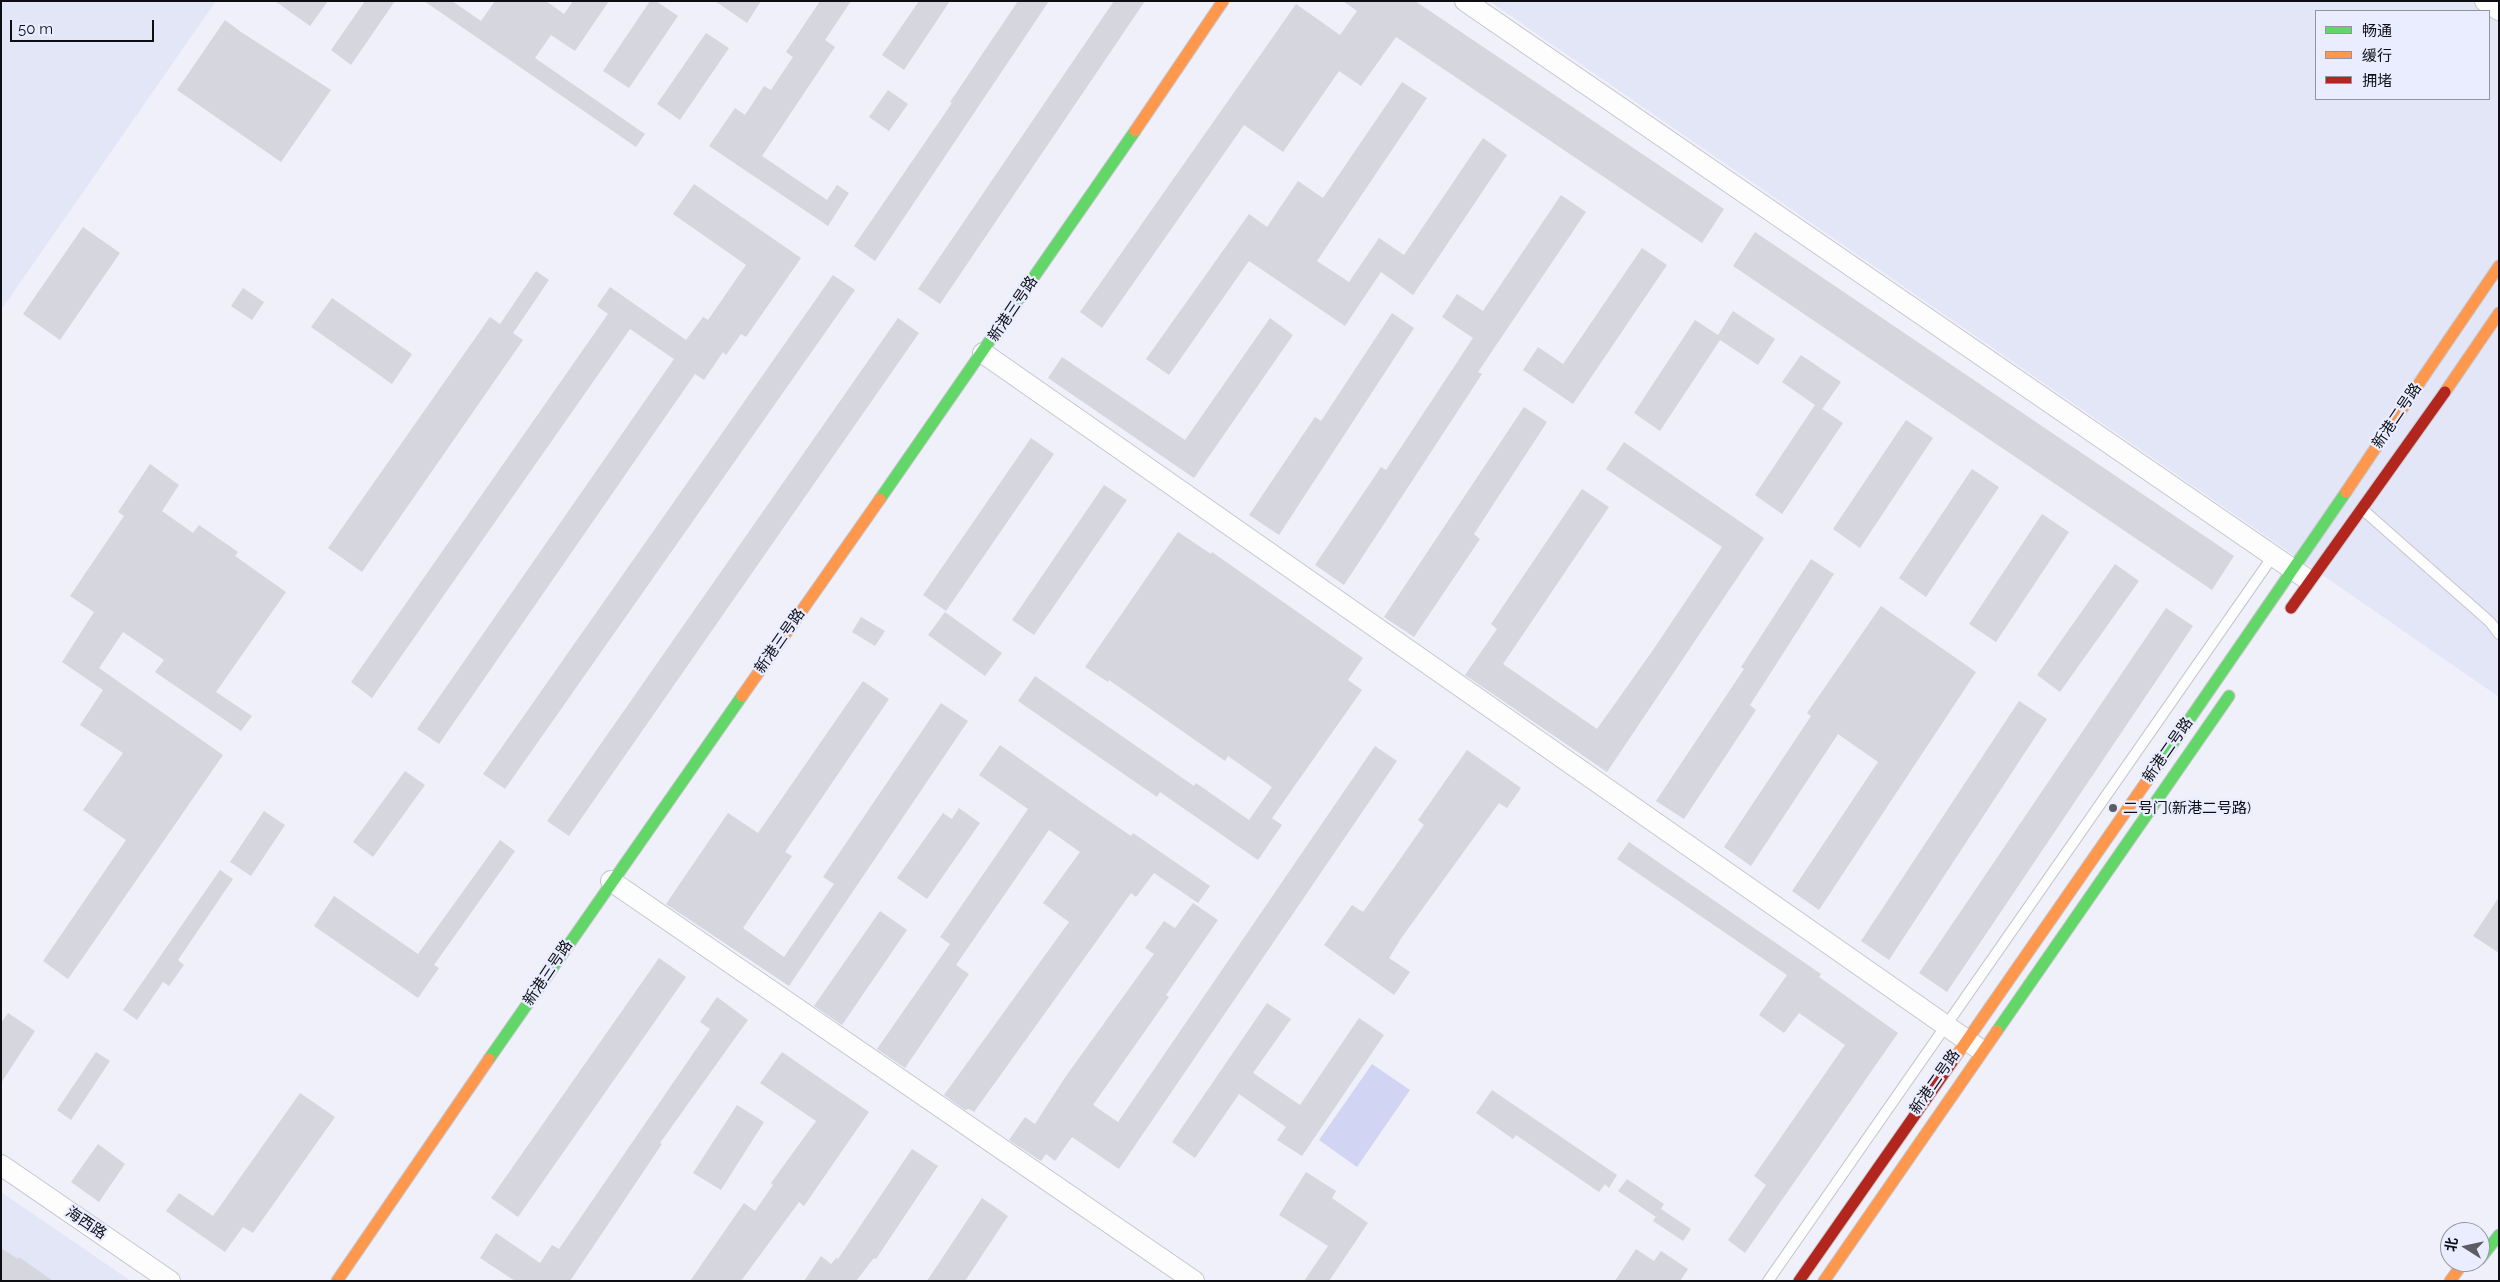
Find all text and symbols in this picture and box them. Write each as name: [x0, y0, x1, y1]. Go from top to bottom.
scale bar: [12, 10, 156, 42]
legend: [2315, 10, 2490, 100]
text: 50 m: [18, 20, 53, 38]
text: 畅通: [2362, 22, 2392, 40]
text: 缓行: [2362, 47, 2392, 65]
text: 拥堵: [2362, 72, 2392, 90]
street label: 新港三号路: [985, 273, 1041, 345]
street label: 新港二号路: [2369, 380, 2425, 452]
street label: 新港三号路: [751, 605, 809, 677]
street label: 新港二号路: [2139, 714, 2197, 786]
place label: 二号门(新港二号路): [2123, 799, 2251, 817]
marker: 二号门(新港二号路): [2107, 802, 2119, 814]
street label: 新港三号路: [520, 937, 576, 1009]
street label: 新港二号路: [1906, 1046, 1964, 1118]
street label: 海西路: [62, 1203, 110, 1243]
north arrow: [2440, 1222, 2490, 1272]
text: 北: [2442, 1236, 2460, 1253]

